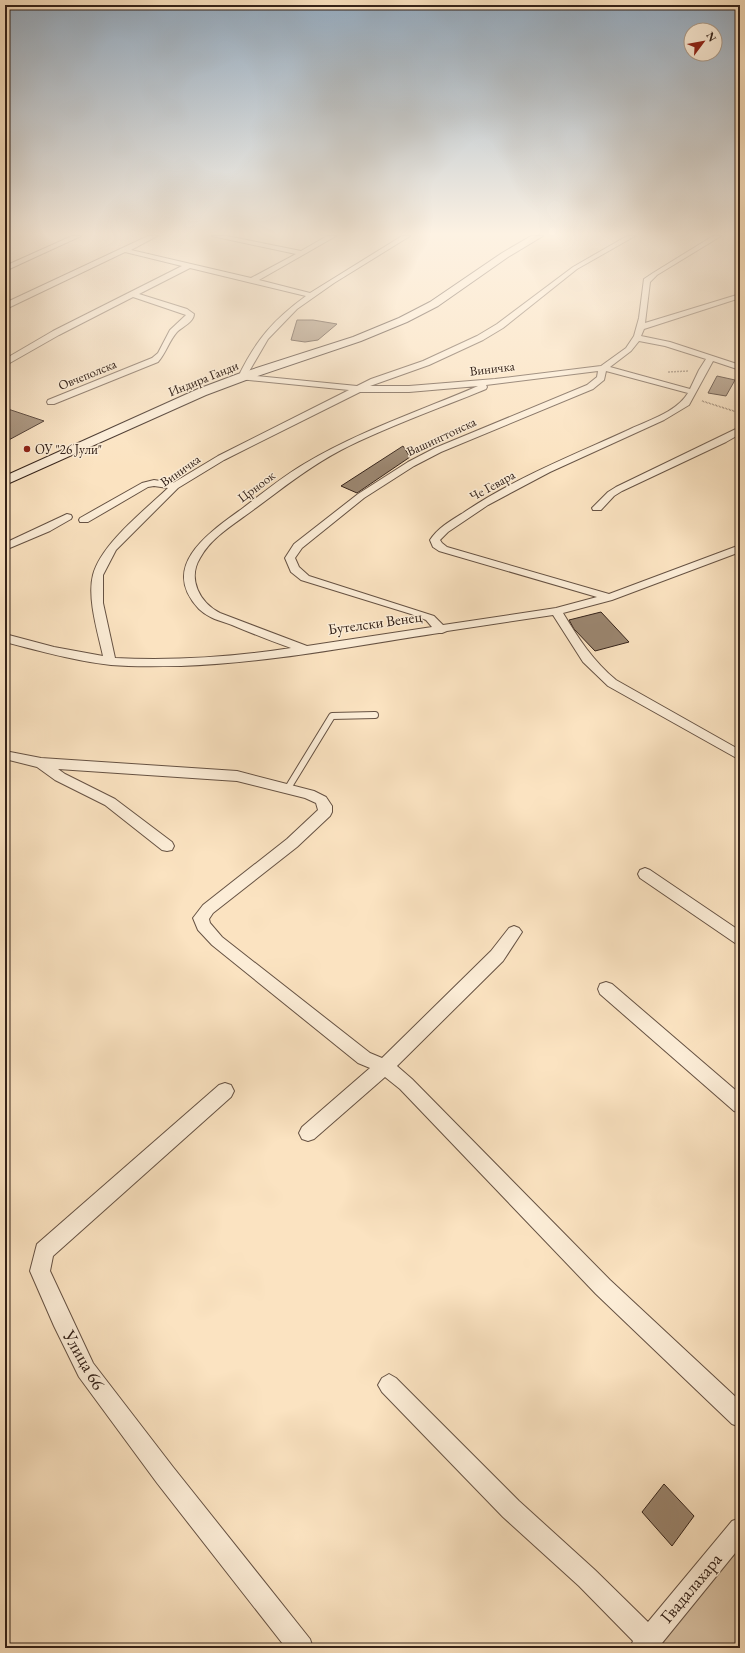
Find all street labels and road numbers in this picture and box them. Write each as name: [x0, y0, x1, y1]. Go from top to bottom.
street label: Овчеполска: [56, 355, 120, 394]
street label: Индира Ганди: [166, 357, 241, 400]
street label: Виничка: [469, 357, 516, 380]
street label: Вашингтонска: [404, 413, 479, 460]
street label: Виничка: [157, 450, 204, 490]
street label: Црноок: [234, 466, 279, 506]
street label: Че Гевара: [466, 466, 519, 505]
street label: Бутелски Венец: [327, 606, 423, 638]
street label: Улица 66: [58, 1325, 111, 1394]
street label: Гвадалахара: [655, 1547, 727, 1627]

